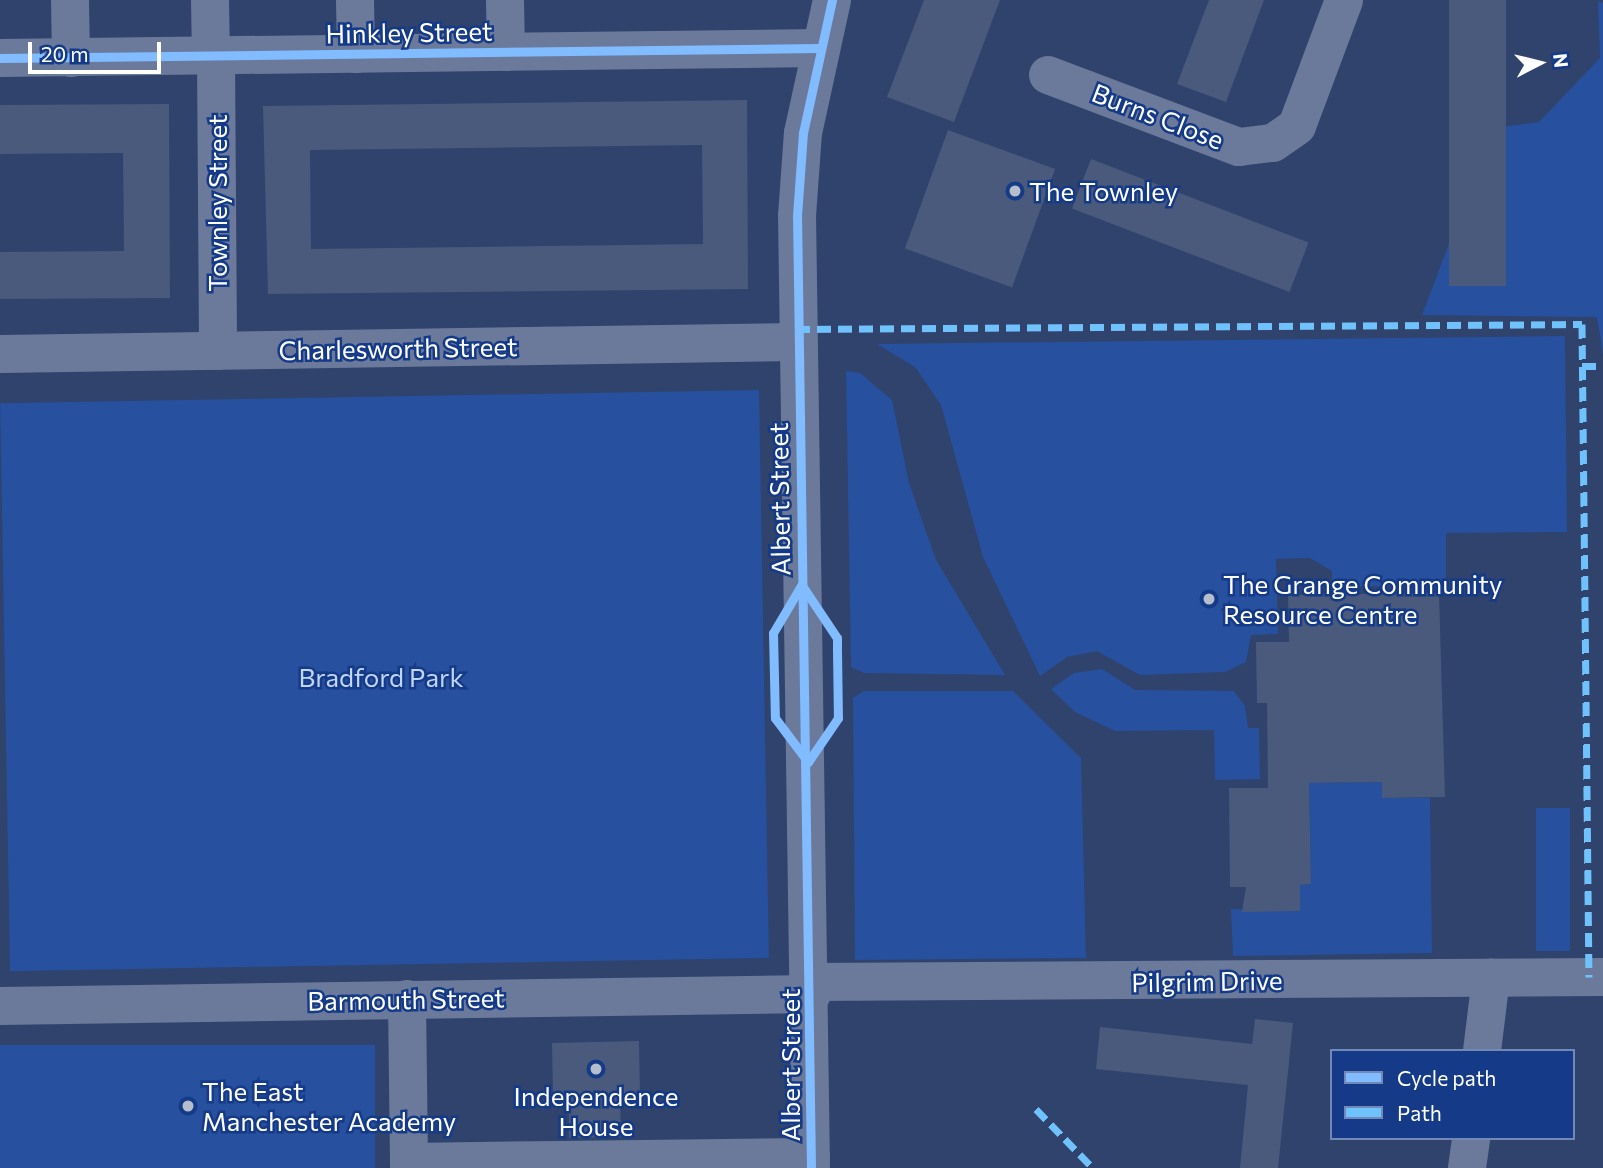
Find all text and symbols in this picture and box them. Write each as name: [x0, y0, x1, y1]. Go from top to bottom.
street label: Hinkley Street: [325, 15, 493, 49]
scale bar: [32, 28, 164, 72]
north arrow: [1505, 28, 1575, 98]
text: 20 m: [41, 41, 89, 66]
text: N: [1549, 52, 1574, 69]
street label: Burns Close: [1088, 77, 1228, 155]
street label: Townley Street: [201, 114, 233, 292]
place label: The Townley: [1029, 175, 1178, 207]
marker: The Townley: [1007, 183, 1023, 199]
street label: Charlesworth Street: [278, 330, 518, 366]
street label: Albert Street: [762, 422, 796, 576]
place label: The Grange Community Resource Centre: [1223, 568, 1502, 630]
marker: The Grange Community Resource Centre: [1201, 591, 1217, 607]
park label: Bradford Park: [298, 661, 464, 693]
street label: Pilgrim Drive: [1131, 964, 1283, 998]
street label: Barmouth Street: [307, 982, 505, 1016]
street label: Albert Street: [774, 988, 806, 1142]
legend: [1330, 1049, 1575, 1140]
marker: Independence House: [588, 1061, 604, 1077]
text: Cycle path: [1397, 1065, 1496, 1090]
place label: The East Manchester Academy: [202, 1075, 456, 1136]
place label: Independence House: [513, 1080, 679, 1142]
marker: The East Manchester Academy: [180, 1098, 196, 1114]
text: Path: [1397, 1100, 1442, 1125]

